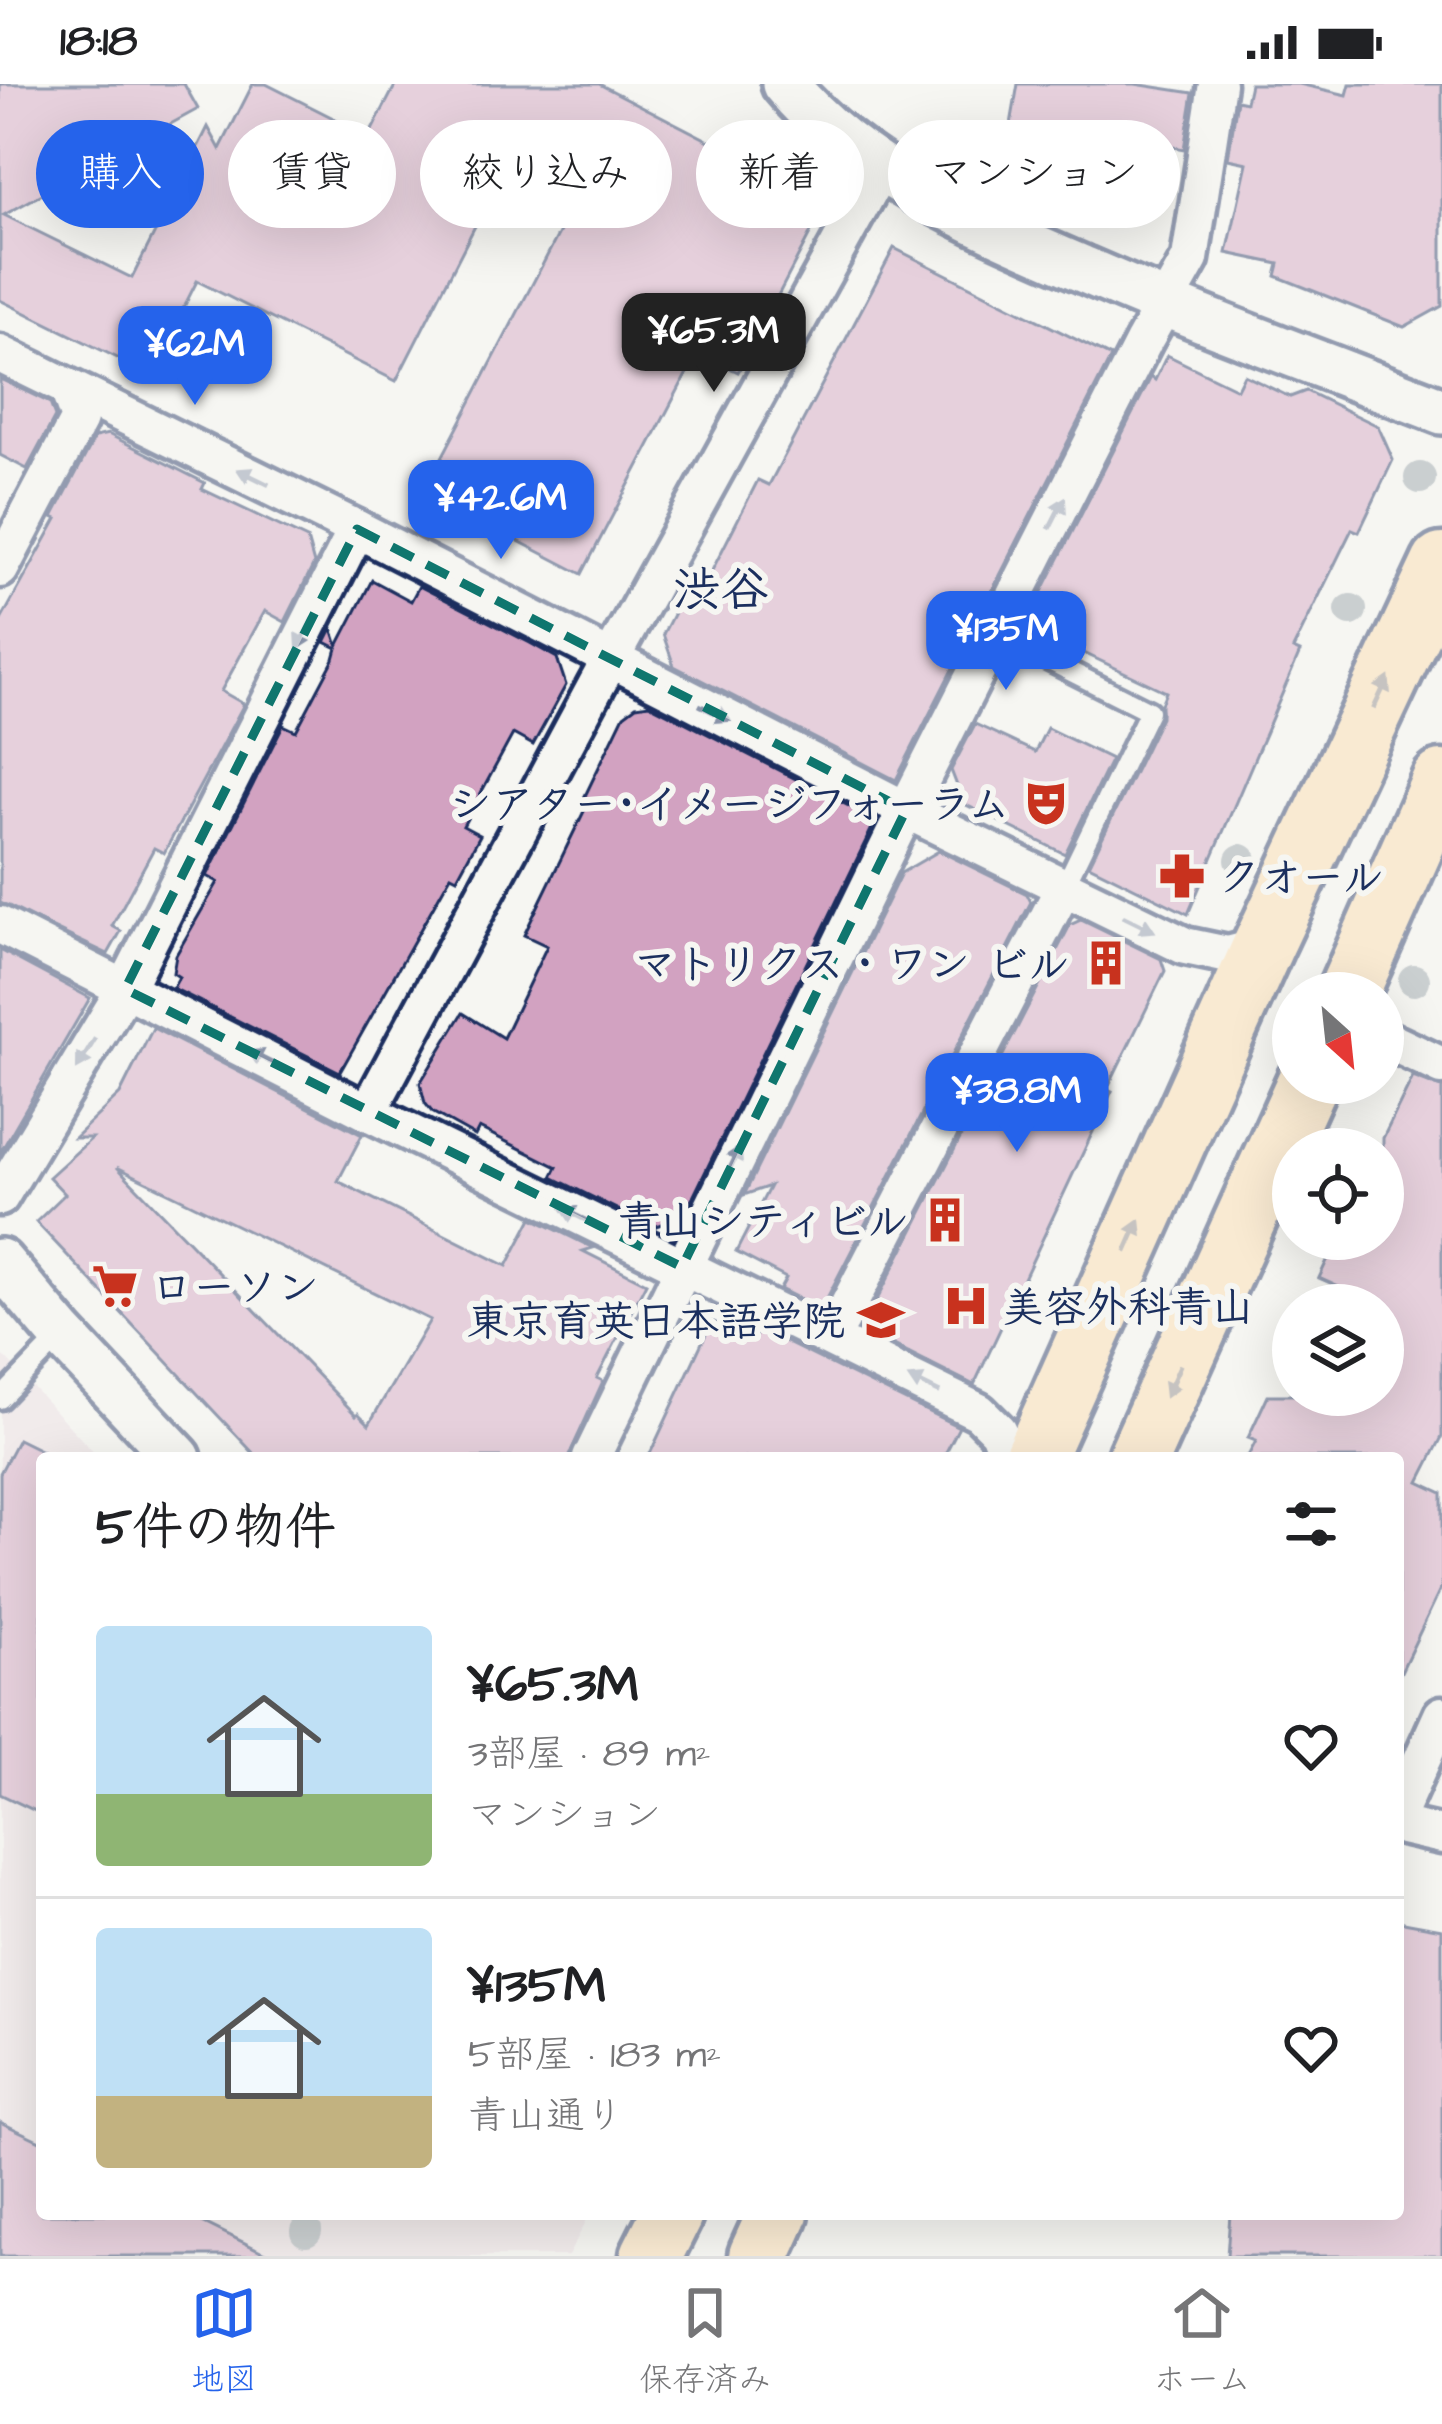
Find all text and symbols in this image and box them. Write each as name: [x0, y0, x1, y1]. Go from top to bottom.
text: 18:18: [60, 11, 137, 73]
chip: 購入: [36, 120, 204, 228]
chip: 賃貸: [228, 120, 396, 228]
chip: 絞り込み: [420, 120, 672, 228]
chip: 新着: [696, 120, 864, 228]
chip: マンション: [888, 120, 1180, 228]
pin: ¥65.3M: [616, 293, 812, 395]
text: ¥65.3M: [649, 305, 779, 359]
pin: ¥62M: [124, 306, 266, 408]
text: ¥62M: [145, 318, 245, 372]
pin: ¥42.6M: [403, 460, 599, 562]
one-way arrow: [235, 467, 270, 487]
text: ¥42.6M: [435, 472, 567, 526]
one-way arrow: [1046, 495, 1066, 530]
district label: 渋谷: [673, 558, 769, 624]
pin: ¥135M: [922, 591, 1090, 693]
text: ¥135M: [953, 603, 1059, 657]
one-way arrow: [295, 616, 315, 651]
one-way arrow: [1371, 675, 1391, 710]
one-way arrow: [698, 702, 732, 722]
place label: シアター･イメージフォーラム: [449, 777, 1010, 835]
theatre icon: シアター･イメージフォーラム: [1021, 778, 1071, 828]
place label: クオール: [1218, 850, 1384, 908]
pharmacy icon: クオール: [1157, 851, 1207, 901]
one-way arrow: [1122, 914, 1157, 934]
place label: マトリクス・ワン ビル: [634, 937, 1070, 995]
building icon: マトリクス・ワン ビル: [1081, 938, 1131, 988]
north arrow: [1272, 972, 1404, 1104]
map controls: [1272, 972, 1404, 1416]
one-way arrow: [76, 1037, 97, 1071]
one-way arrow: [247, 1050, 281, 1070]
pin: ¥38.8M: [919, 1053, 1115, 1155]
text: ¥38.8M: [953, 1065, 1082, 1119]
button: locate: [1272, 1128, 1404, 1260]
one-way arrow: [723, 1145, 743, 1180]
place label: 青山シティビル: [618, 1194, 909, 1252]
building icon: 青山シティビル: [920, 1195, 970, 1245]
one-way arrow: [560, 1206, 594, 1226]
one-way arrow: [1124, 1218, 1144, 1253]
place label: ローソン: [151, 1260, 319, 1318]
supermarket icon: ローソン: [90, 1261, 140, 1311]
place label: 美容外科青山: [1002, 1280, 1254, 1338]
hospital icon: 美容外科青山: [941, 1281, 991, 1331]
button: layers: [1272, 1284, 1404, 1416]
place label: 東京育英日本語学院: [467, 1294, 845, 1352]
school or university icon: 東京育英日本語学院: [856, 1295, 906, 1345]
one-way arrow: [1163, 1364, 1183, 1399]
one-way arrow: [906, 1375, 941, 1395]
icon: filters: [1278, 1491, 1344, 1557]
text: 5件の物件: [96, 1493, 336, 1564]
text: ¥65.3M: [468, 1650, 639, 1721]
icon: home: [192, 1674, 336, 1818]
icon: heart: [1278, 1713, 1344, 1779]
text: 3部屋 · 89 m²: [468, 1728, 711, 1782]
text: マンション: [468, 1789, 661, 1843]
text: ¥135M: [468, 1951, 606, 2022]
icon: home: [192, 1976, 336, 2120]
icon: heart: [1278, 2015, 1344, 2081]
text: 5部屋 · 183 m²: [468, 2029, 721, 2083]
text: 青山通り: [468, 2090, 624, 2144]
tab: 地図: [191, 2280, 257, 2403]
tab: 保存済み: [639, 2280, 771, 2403]
tab: ホーム: [1153, 2280, 1251, 2403]

